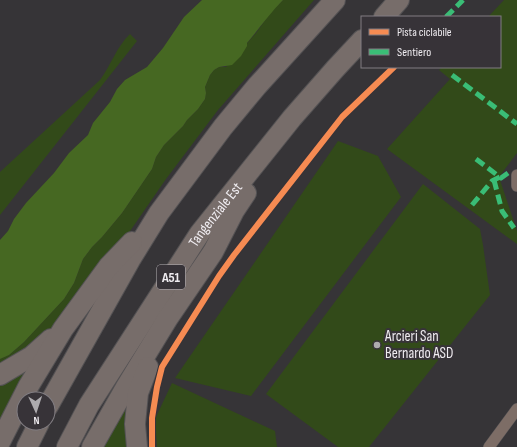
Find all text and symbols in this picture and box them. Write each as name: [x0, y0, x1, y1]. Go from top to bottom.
legend: [361, 16, 501, 68]
text: Pista ciclabile: [397, 25, 452, 40]
text: Sentiero: [397, 45, 431, 60]
street label: Tangenziale Est: [184, 178, 247, 251]
road number: A51: [157, 265, 185, 289]
place label: Arcieri San Bernardo ASD: [384, 327, 453, 363]
marker: Arcieri San Bernardo ASD: [372, 340, 382, 350]
north arrow: [16, 391, 56, 431]
text: N: [33, 414, 40, 427]

